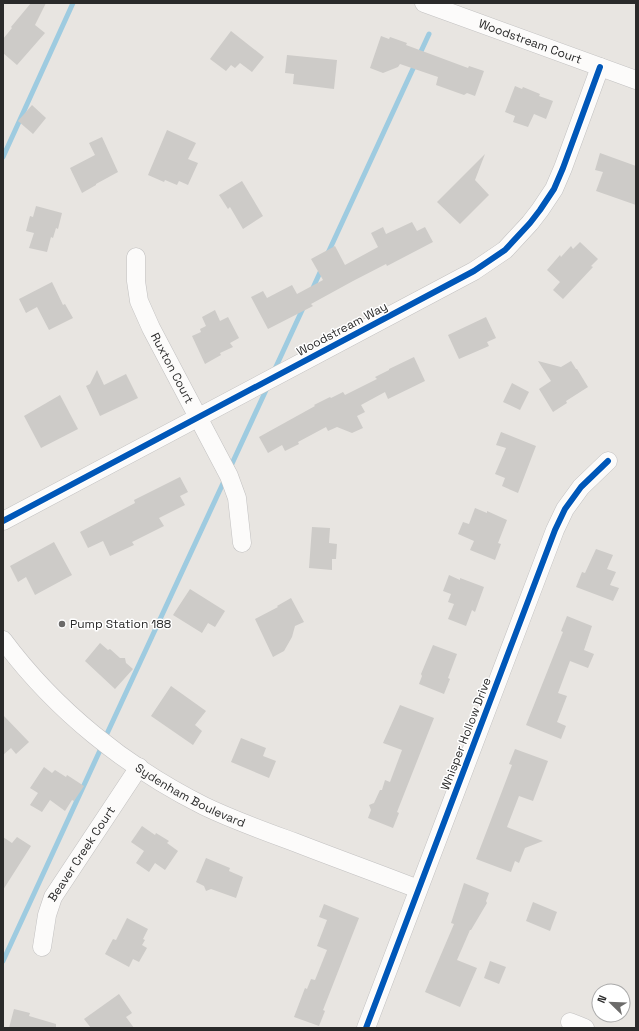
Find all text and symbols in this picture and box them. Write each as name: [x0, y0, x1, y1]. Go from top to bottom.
street label: Woodstream Court: [476, 15, 584, 68]
street label: Woodstream Way: [294, 298, 390, 360]
street label: Ruxton Court: [147, 330, 197, 406]
place label: Pump Station 188: [70, 616, 171, 632]
marker: Pump Station 188: [57, 619, 67, 629]
street label: Whisper Hollow Drive: [437, 675, 495, 793]
street label: Sydenham Boulevard: [132, 760, 248, 831]
street label: Beaver Creek Court: [44, 803, 119, 905]
north arrow: [591, 983, 631, 1023]
text: N: [594, 993, 610, 1005]

